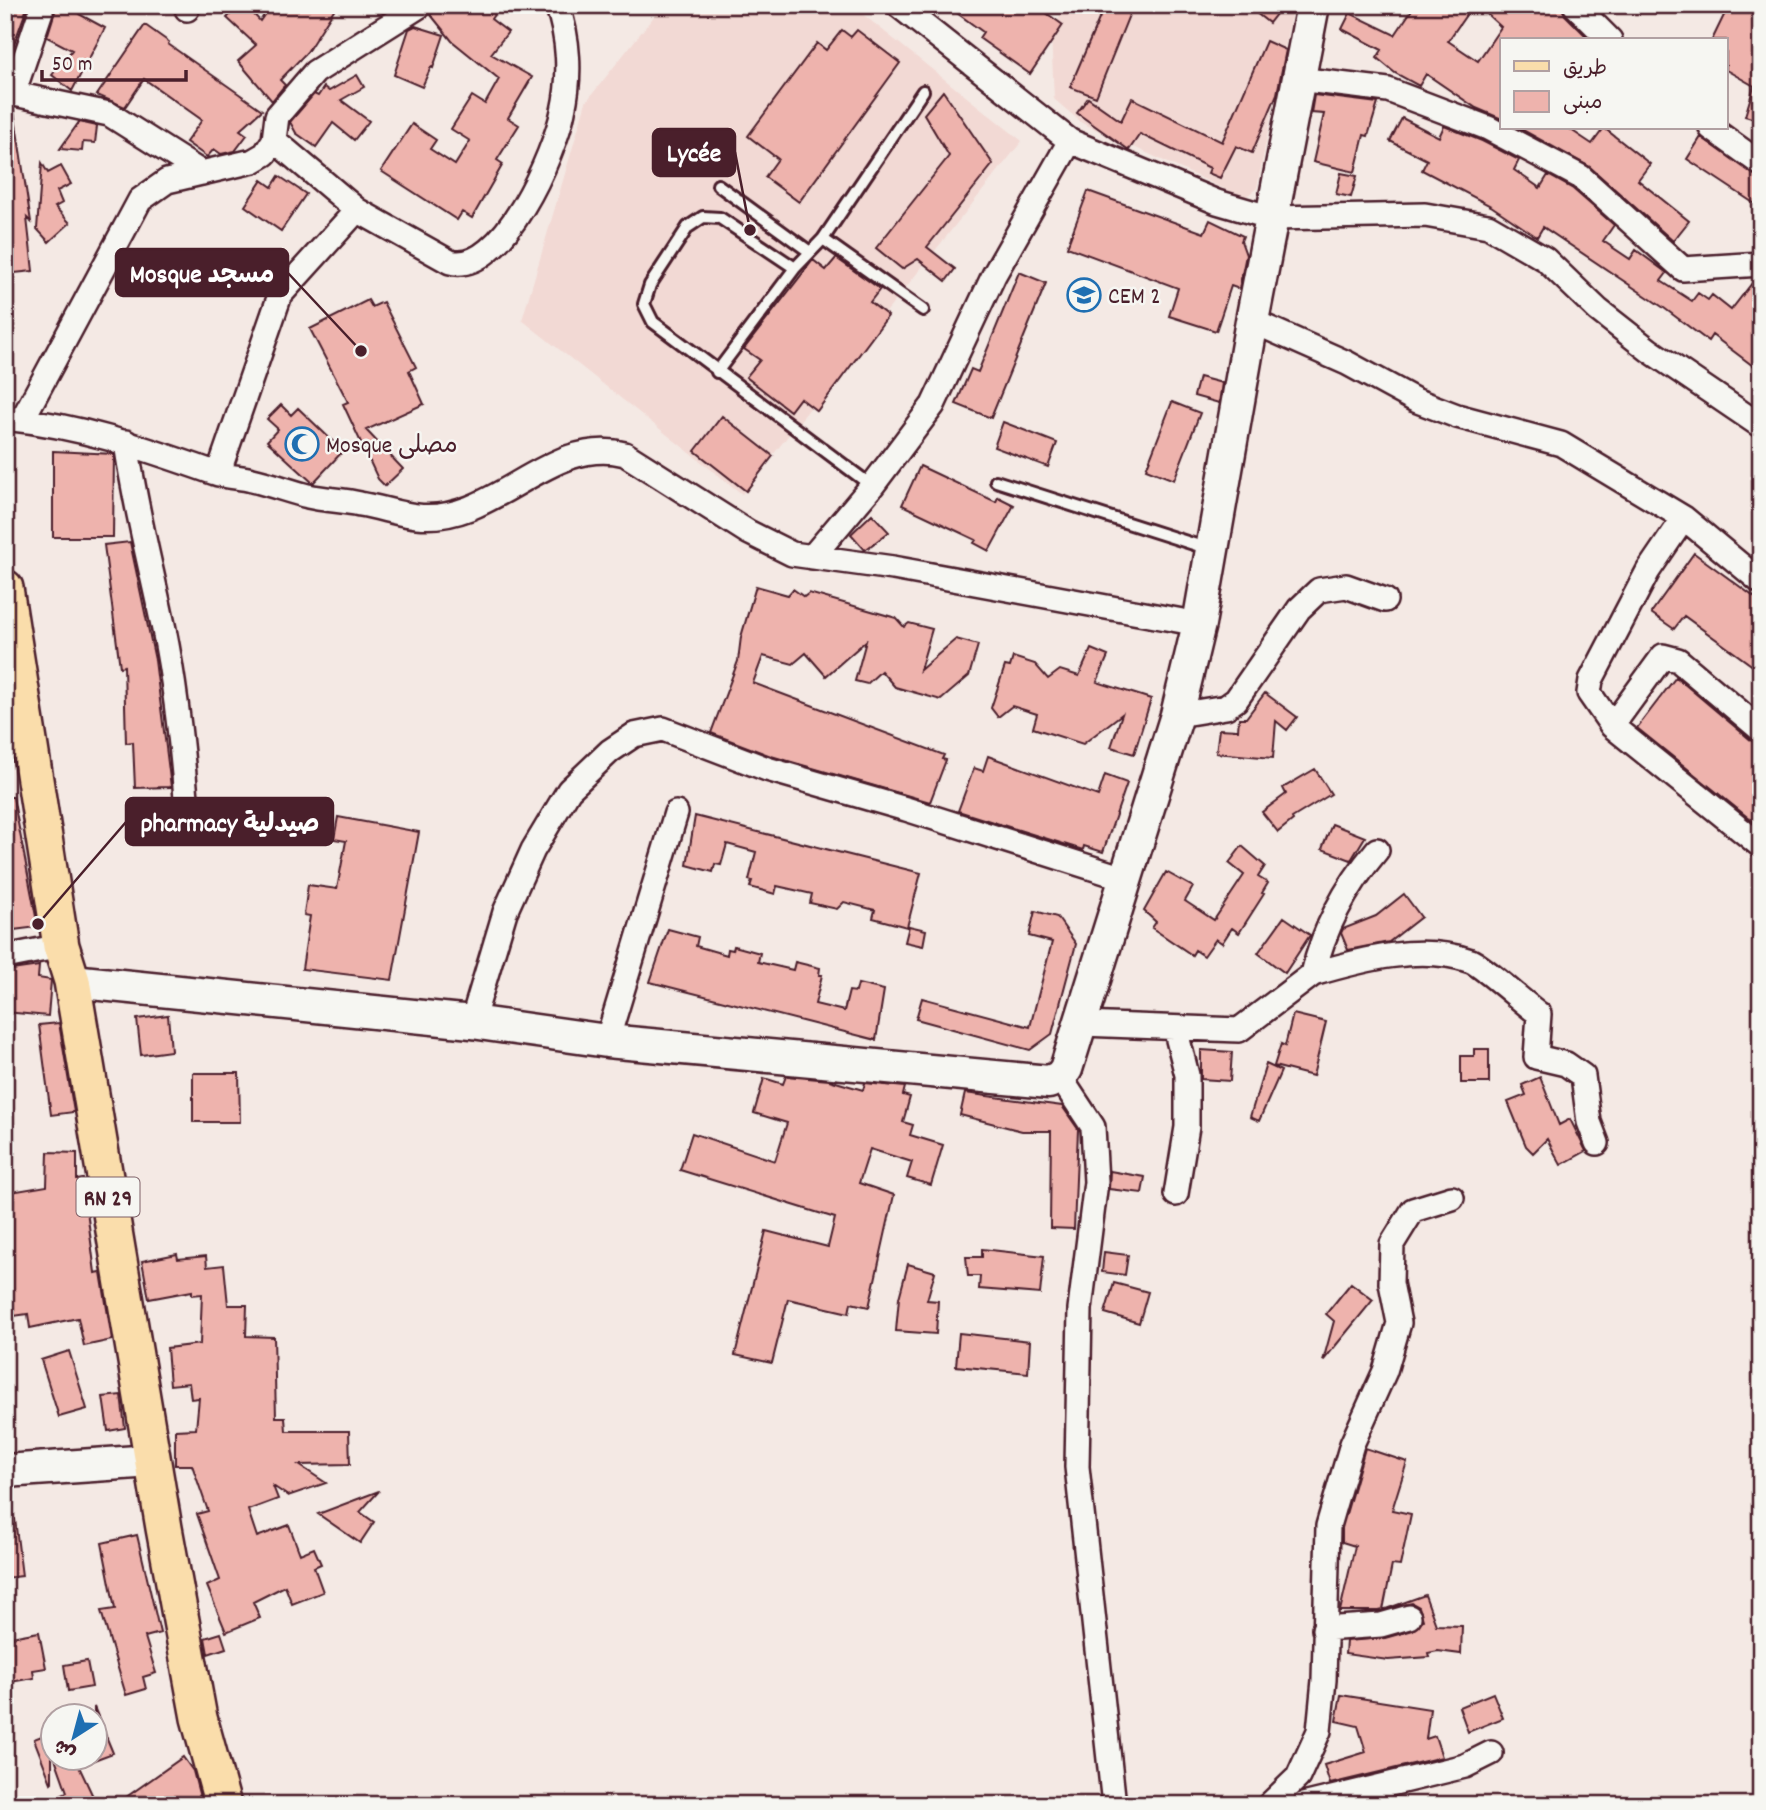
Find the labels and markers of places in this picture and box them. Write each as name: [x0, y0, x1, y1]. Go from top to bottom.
callout: Lycée: [653, 129, 735, 176]
callout: Mosque مسجد: [116, 249, 288, 296]
school or university icon: CEM 2: [1065, 276, 1103, 314]
place label: CEM 2: [1108, 281, 1161, 315]
mosque icon: Mosque مصلى: [283, 425, 321, 463]
place label: Mosque مصلى: [326, 430, 458, 464]
callout: pharmacy صيدلية: [126, 798, 333, 845]

